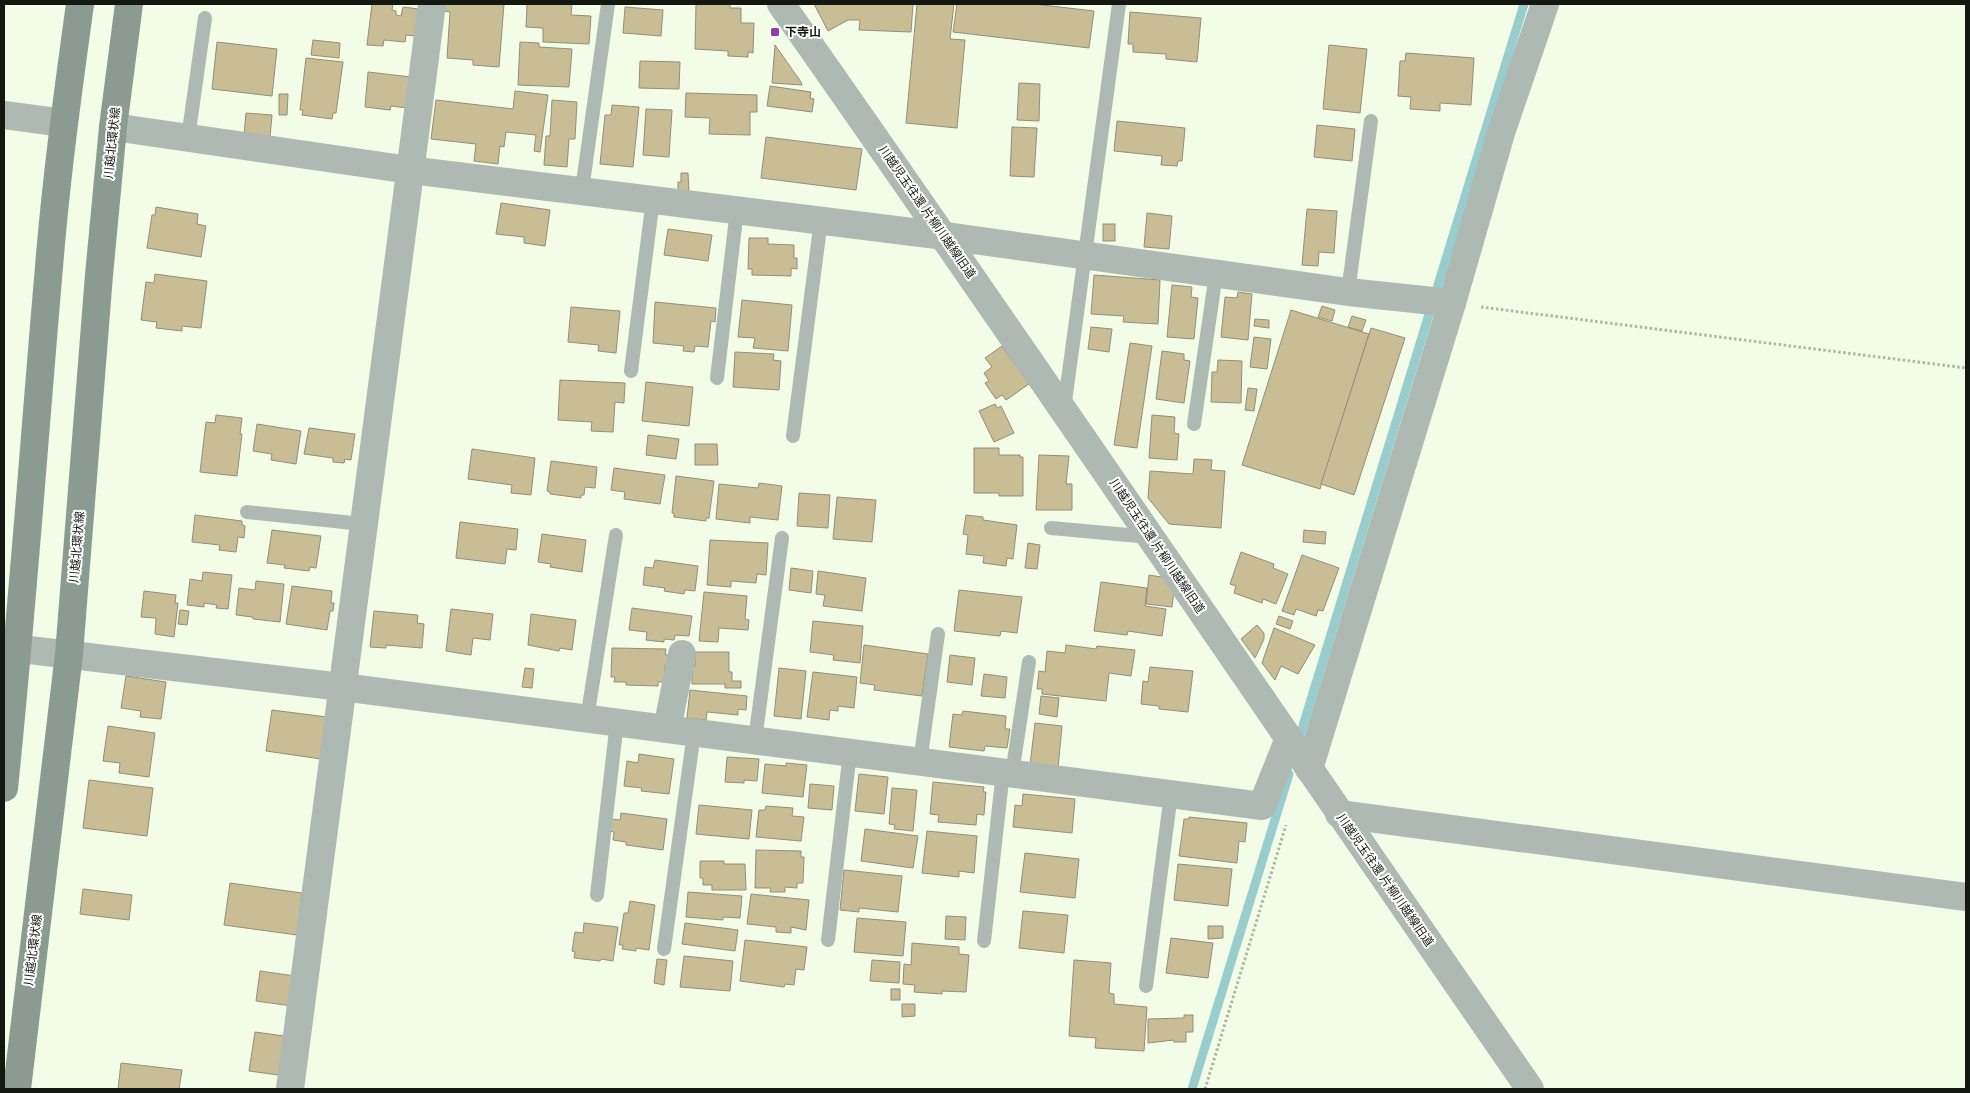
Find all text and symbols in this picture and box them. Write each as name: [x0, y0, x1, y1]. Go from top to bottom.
place label: 下寺山: [785, 25, 821, 39]
marker: 下寺山: [769, 26, 781, 38]
street label: 川越北環状線: [101, 106, 123, 180]
street label: 川越児玉往還 片柳川越線旧道: [876, 143, 978, 281]
street label: 川越児玉往還 片柳川越線旧道: [1107, 476, 1207, 616]
street label: 川越北環状線: [67, 511, 87, 583]
street label: 川越児玉往還 片柳川越線旧道: [1334, 811, 1436, 949]
street label: 川越北環状線: [22, 913, 44, 987]

